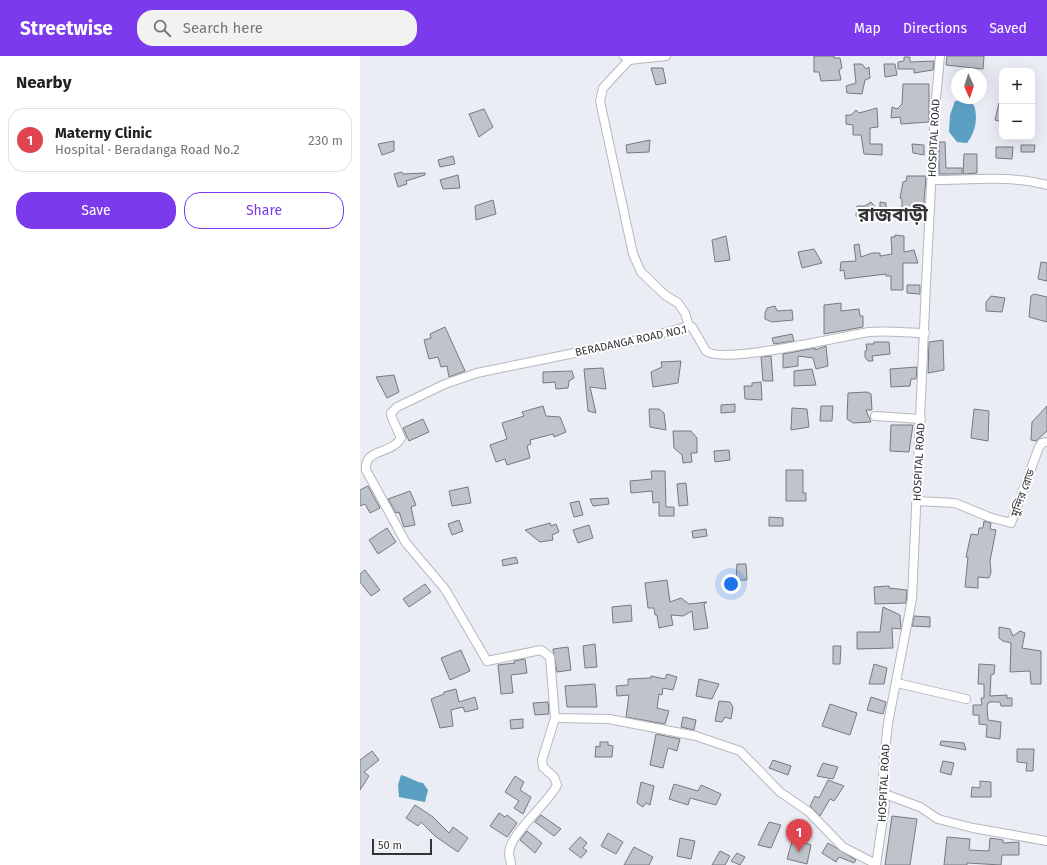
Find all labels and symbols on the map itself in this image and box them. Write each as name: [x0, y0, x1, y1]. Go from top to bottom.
north arrow: [951, 68, 987, 104]
street label: HOSPITAL ROAD: [925, 99, 943, 177]
district label: রাজবাড়ী: [857, 203, 929, 226]
street label: BERADANGA ROAD NO.1: [574, 323, 688, 359]
street label: HOSPITAL ROAD: [910, 423, 928, 501]
street label: মুন্দির রোড: [1008, 467, 1038, 520]
your location: [721, 574, 741, 594]
street label: HOSPITAL ROAD: [875, 744, 893, 822]
pin: 1: [786, 819, 812, 852]
scale bar: [372, 837, 432, 856]

